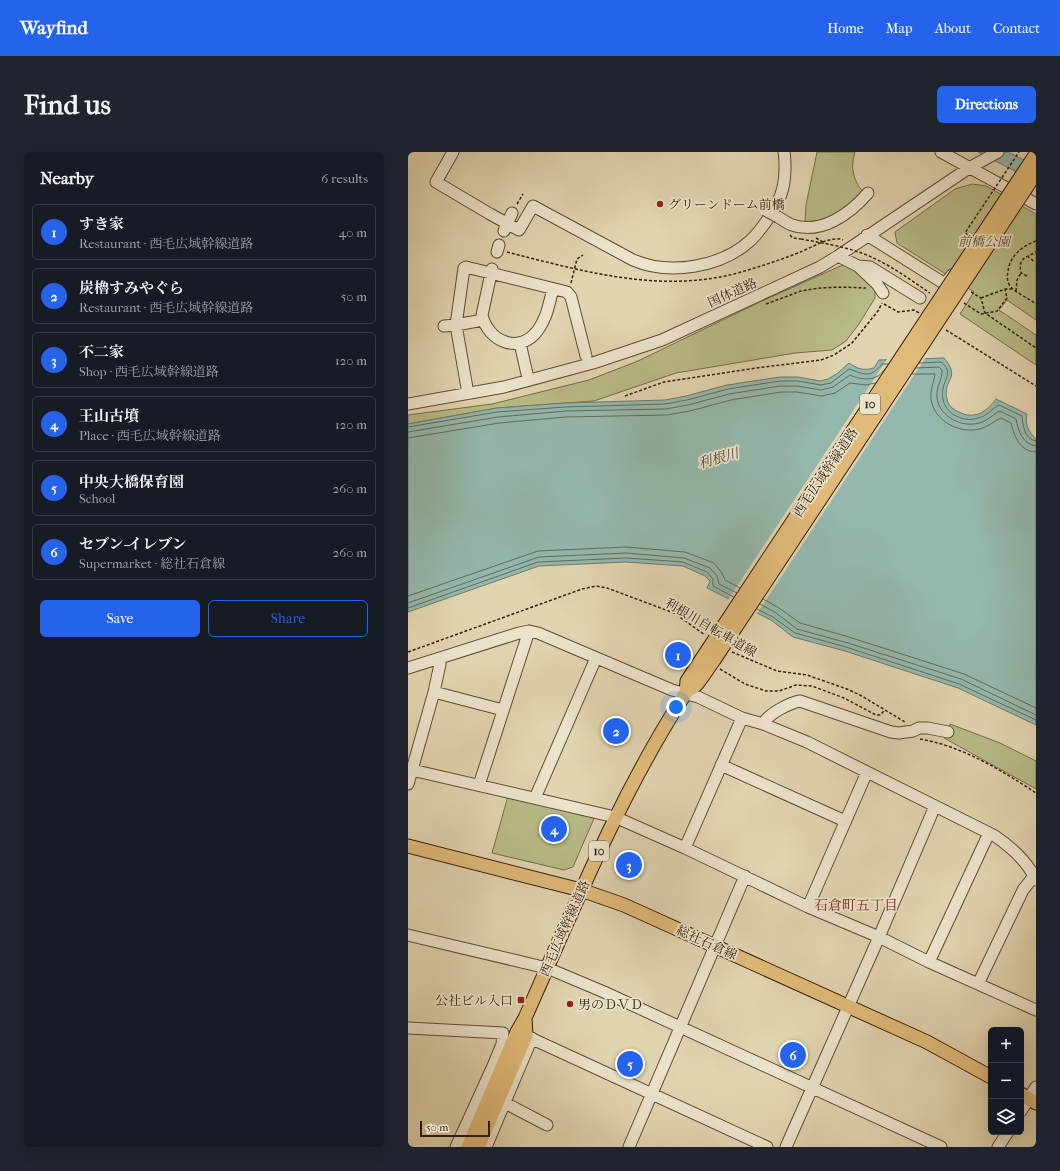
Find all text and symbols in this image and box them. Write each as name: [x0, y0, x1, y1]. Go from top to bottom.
text: Wayfind: [20, 17, 88, 39]
text: Home: [827, 20, 864, 37]
text: Map: [886, 20, 913, 37]
text: About: [935, 20, 971, 37]
text: Contact: [993, 20, 1040, 37]
button: Directions: [937, 86, 1036, 123]
text: Find us: [24, 88, 111, 121]
text: Nearby: [40, 168, 94, 188]
text: 6 results: [321, 171, 368, 186]
place label: グリーンドーム前橋: [668, 197, 785, 212]
marker: グリーンドーム前橋: [655, 199, 665, 209]
text: すき家: [79, 215, 124, 233]
text: 1: [52, 225, 56, 240]
text: 40 m: [339, 225, 367, 240]
park label: 前橋公園: [958, 234, 1012, 249]
text: Restaurant · 西毛広域幹線道路: [79, 236, 253, 251]
street label: 国体道路: [705, 275, 759, 310]
text: 炭櫓すみやぐら: [79, 279, 184, 297]
text: 2: [51, 289, 57, 304]
text: 50 m: [341, 289, 367, 304]
text: Restaurant · 西毛広域幹線道路: [79, 300, 253, 315]
text: 不二家: [79, 343, 124, 361]
text: 3: [51, 353, 57, 368]
text: 120 m: [335, 353, 367, 368]
text: Shop · 西毛広域幹線道路: [79, 364, 219, 379]
road number: 10: [860, 394, 880, 414]
text: 王山古墳: [79, 407, 139, 425]
text: 4: [50, 417, 58, 432]
text: 120 m: [335, 417, 367, 432]
street label: 西毛広域幹線道路: [790, 425, 861, 520]
text: Place · 西毛広域幹線道路: [79, 428, 221, 443]
water label: 利根川: [696, 444, 743, 472]
text: 中央大橋保育園: [79, 473, 184, 491]
text: 5: [51, 481, 57, 496]
text: 260 m: [333, 481, 367, 496]
text: School: [79, 491, 115, 506]
text: セブン-イレブン: [79, 535, 187, 553]
text: 6: [50, 545, 58, 560]
text: 260 m: [333, 545, 367, 560]
text: Supermarket · 総社石倉線: [79, 556, 225, 571]
street label: 利根川自転車道線: [662, 595, 760, 660]
button: Save: [40, 600, 200, 637]
button: Share: [208, 600, 368, 637]
pin: 1: [665, 640, 691, 670]
your location: [666, 697, 686, 717]
pin: 2: [603, 716, 629, 746]
pin: 4: [541, 814, 567, 844]
road number: 10: [589, 841, 609, 861]
pin: 3: [616, 850, 642, 880]
street label: 西毛広域幹線道路: [536, 878, 592, 979]
district label: 石倉町五丁目: [814, 897, 898, 914]
street label: 総社石倉線: [674, 922, 740, 963]
place label: 公社ビル入口: [435, 993, 513, 1008]
marker: 公社ビル入口: [516, 995, 526, 1005]
place label: 男のＤＶＤ: [578, 997, 643, 1012]
marker: 男のＤＶＤ: [565, 999, 575, 1009]
map controls: [988, 1027, 1024, 1135]
button: +: [988, 1027, 1024, 1063]
pin: 6: [780, 1040, 806, 1070]
pin: 5: [617, 1049, 643, 1079]
button: −: [988, 1063, 1024, 1099]
button: layers: [988, 1099, 1024, 1135]
scale bar: [420, 1119, 490, 1138]
text: 50 m: [426, 1121, 448, 1134]

